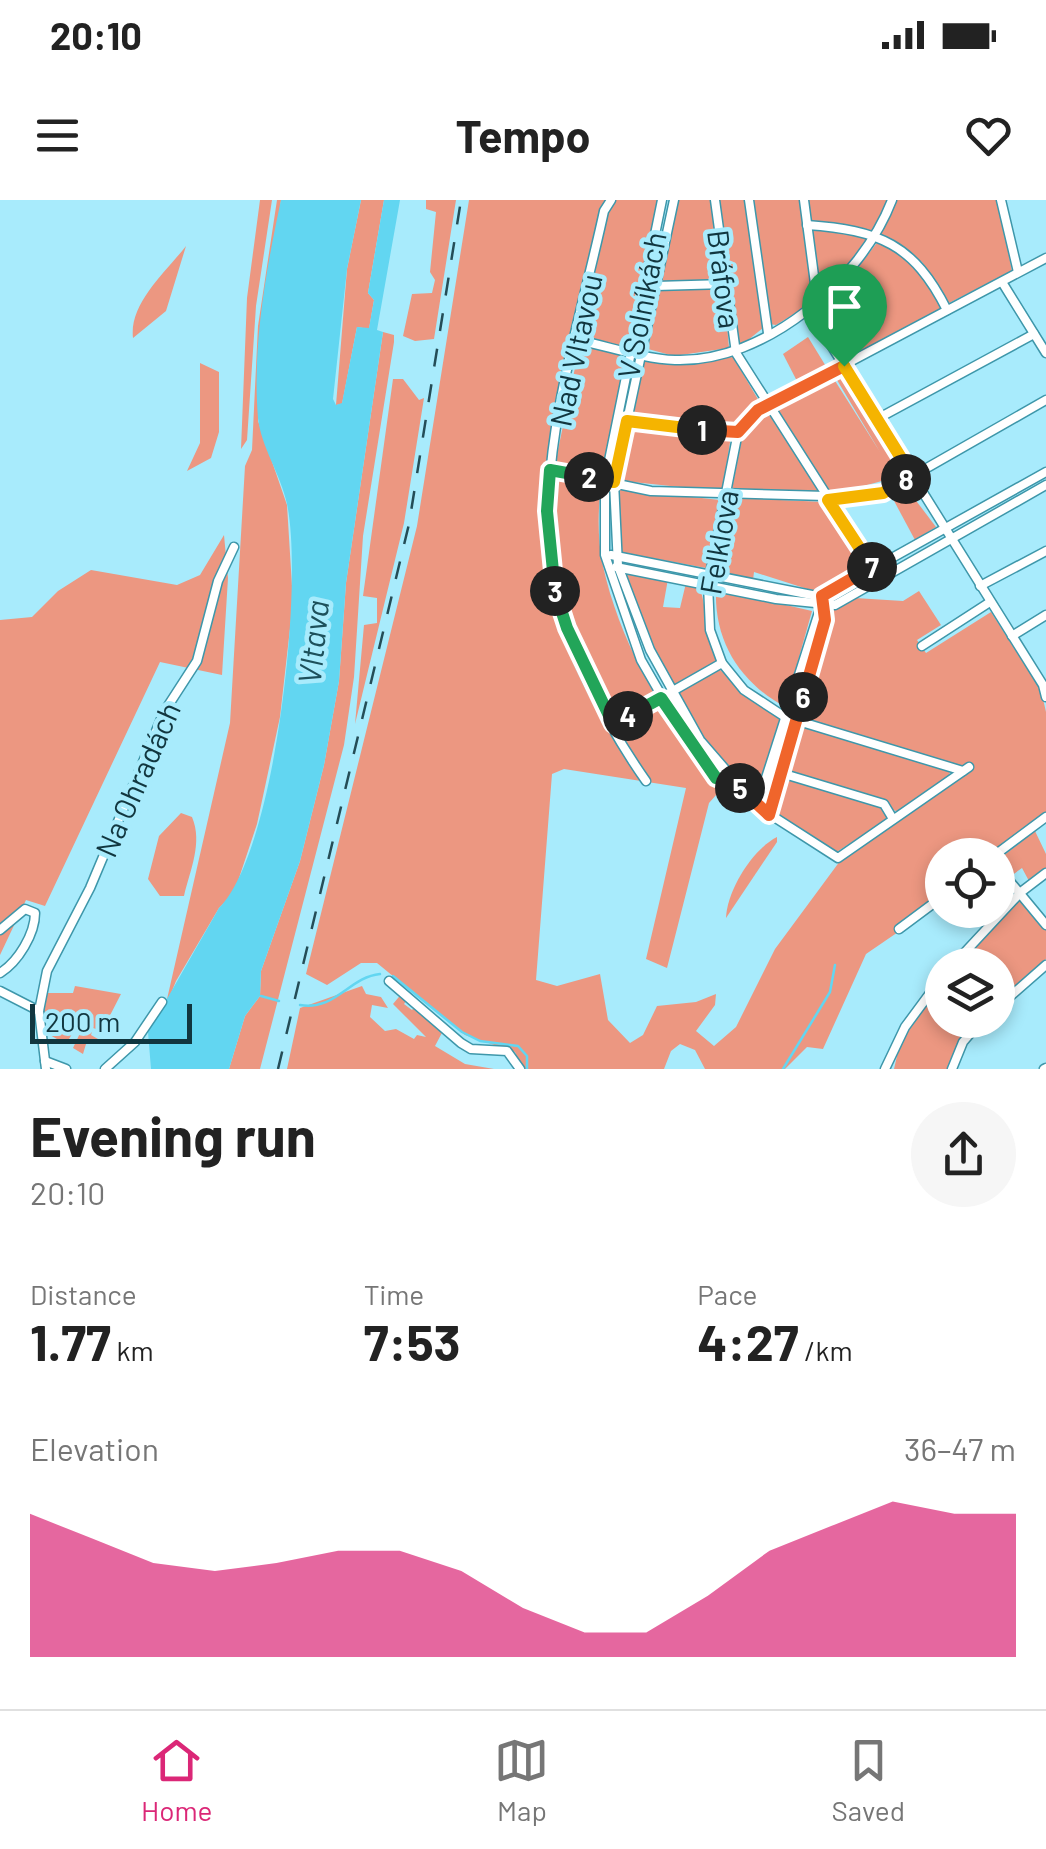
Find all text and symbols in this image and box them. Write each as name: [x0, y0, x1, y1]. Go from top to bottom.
text: 20:10: [50, 12, 142, 58]
icon: menu: [30, 108, 85, 163]
text: Tempo: [455, 108, 591, 162]
icon: heart: [961, 108, 1016, 163]
street label: Bráfova: [701, 228, 749, 330]
street label: V Solníkách: [609, 229, 673, 381]
pin: [802, 264, 887, 367]
street label: Nad Vltavou: [541, 271, 609, 429]
icon: arrive: [817, 279, 872, 334]
pin: 1: [677, 405, 727, 455]
text: 1: [697, 413, 707, 447]
pin: 2: [564, 452, 614, 502]
pin: 8: [881, 454, 931, 504]
text: 2: [581, 460, 597, 494]
text: 8: [898, 462, 914, 496]
street label: Felklova: [691, 487, 745, 597]
pin: 7: [847, 542, 897, 592]
text: 7: [865, 550, 879, 584]
pin: 3: [530, 566, 580, 616]
text: 3: [547, 574, 563, 608]
water label: Vltava: [289, 598, 335, 686]
pin: 6: [778, 672, 828, 722]
text: 6: [795, 680, 811, 714]
pin: 4: [603, 691, 653, 741]
street label: Na Ohradách: [87, 696, 187, 862]
text: 4: [620, 699, 636, 733]
pin: 5: [715, 763, 765, 813]
text: 5: [732, 771, 748, 805]
map controls: [925, 838, 1015, 1038]
button: locate: [925, 838, 1015, 928]
button: layers: [925, 948, 1015, 1038]
scale bar: [30, 999, 192, 1044]
text: 200 m: [45, 1004, 120, 1038]
text: Evening run: [30, 1102, 316, 1168]
button: share: [911, 1102, 1016, 1207]
text: 20:10: [30, 1173, 105, 1211]
text: Distance: [30, 1277, 137, 1311]
text: Time: [364, 1277, 424, 1311]
text: Pace: [697, 1277, 758, 1311]
text: 1.77: [30, 1311, 111, 1371]
text: 7:53: [364, 1311, 461, 1371]
text: 4:27: [697, 1311, 799, 1371]
text: km: [111, 1333, 154, 1367]
text: /km: [799, 1333, 853, 1367]
text: Elevation: [30, 1429, 159, 1467]
text: 36–47 m: [904, 1429, 1016, 1467]
tab: Home: [141, 1733, 212, 1827]
tab: Map: [494, 1733, 549, 1827]
tab: Saved: [832, 1733, 905, 1827]

